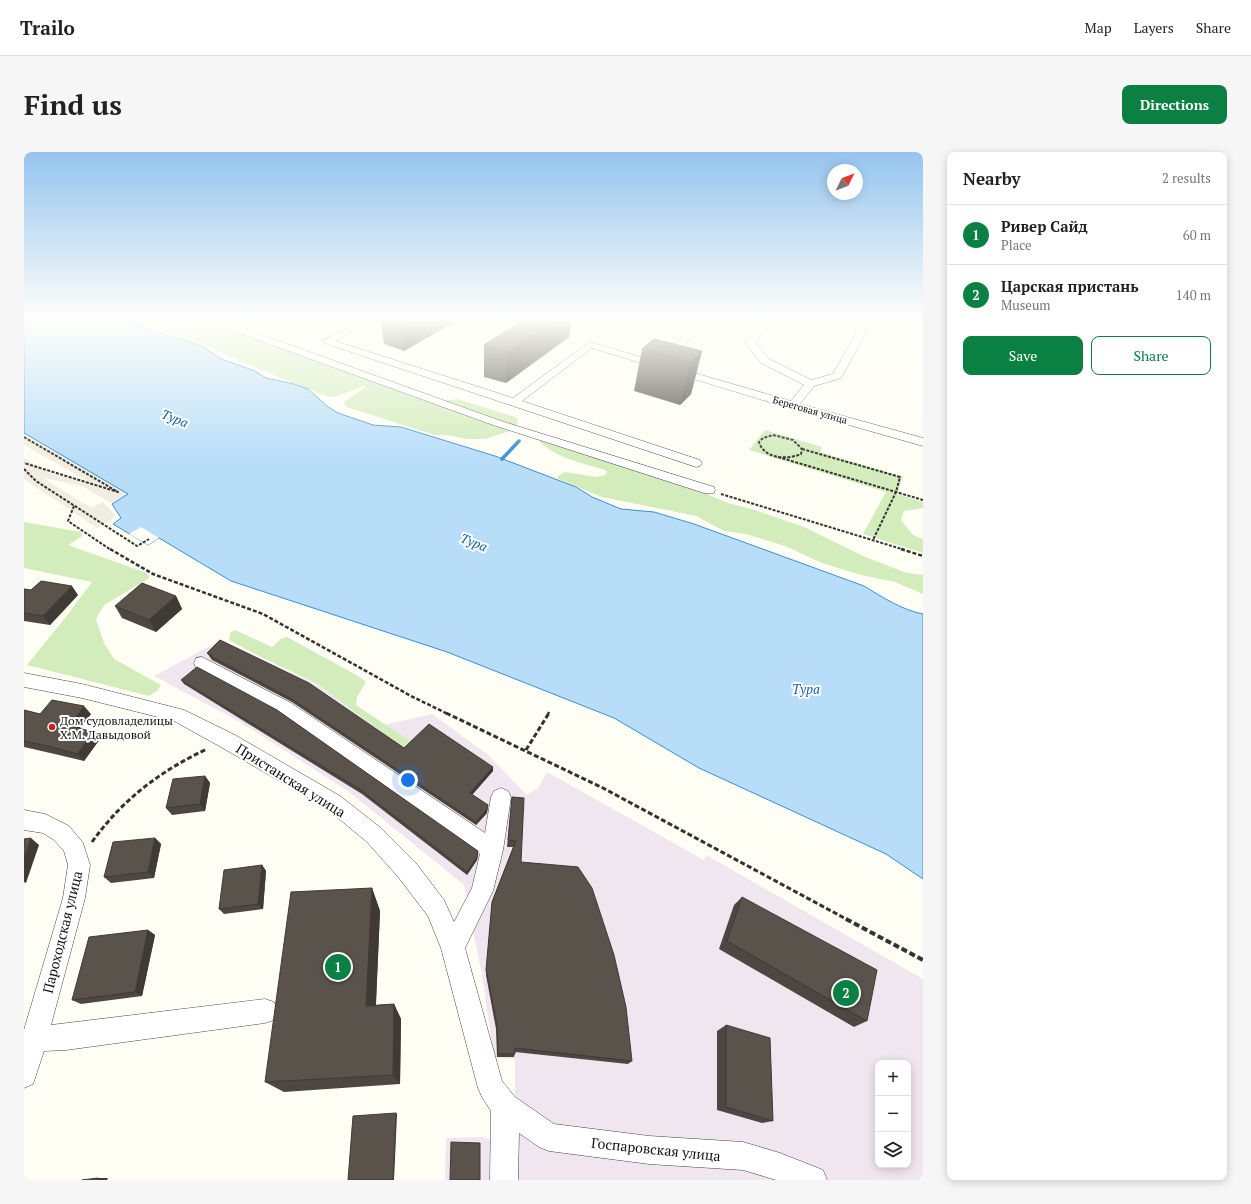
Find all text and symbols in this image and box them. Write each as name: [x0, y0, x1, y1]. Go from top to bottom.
text: Trailo: [20, 15, 75, 40]
text: Map: [1085, 18, 1112, 37]
text: Layers: [1134, 18, 1174, 37]
text: Share: [1196, 18, 1231, 37]
button: Directions: [1122, 85, 1227, 124]
text: Find us: [24, 86, 122, 123]
north arrow: [827, 164, 863, 200]
text: Nearby: [963, 167, 1021, 190]
text: 2 results: [1162, 169, 1211, 187]
text: Ривер Сайд: [1001, 216, 1088, 236]
text: 1: [972, 226, 980, 244]
text: 60 m: [1183, 226, 1211, 244]
text: Place: [1001, 236, 1032, 254]
text: Царская пристань: [1001, 276, 1139, 296]
text: 2: [972, 286, 980, 304]
text: 140 m: [1176, 286, 1211, 304]
text: Museum: [1001, 296, 1051, 314]
button: Save: [963, 336, 1083, 375]
button: Share: [1091, 336, 1211, 375]
street label: Береговая улица: [771, 393, 849, 427]
water label: Тура: [159, 404, 191, 432]
water label: Тура: [458, 528, 490, 556]
water label: Тура: [792, 680, 820, 698]
place label: Дом судовладелицы Х.М. Давыдовой: [60, 713, 173, 742]
marker: Дом судовладелицы Х.М. Давыдовой: [47, 722, 57, 732]
street label: Пристанская улица: [233, 739, 349, 821]
your location: [398, 770, 418, 790]
street label: Пароходская улица: [38, 869, 86, 995]
pin: 1: [325, 952, 351, 982]
pin: 2: [833, 978, 859, 1008]
map controls: [875, 1060, 911, 1168]
button: +: [875, 1060, 911, 1096]
button: −: [875, 1096, 911, 1132]
button: layers: [875, 1132, 911, 1168]
street label: Госпаровская улица: [590, 1133, 722, 1165]

